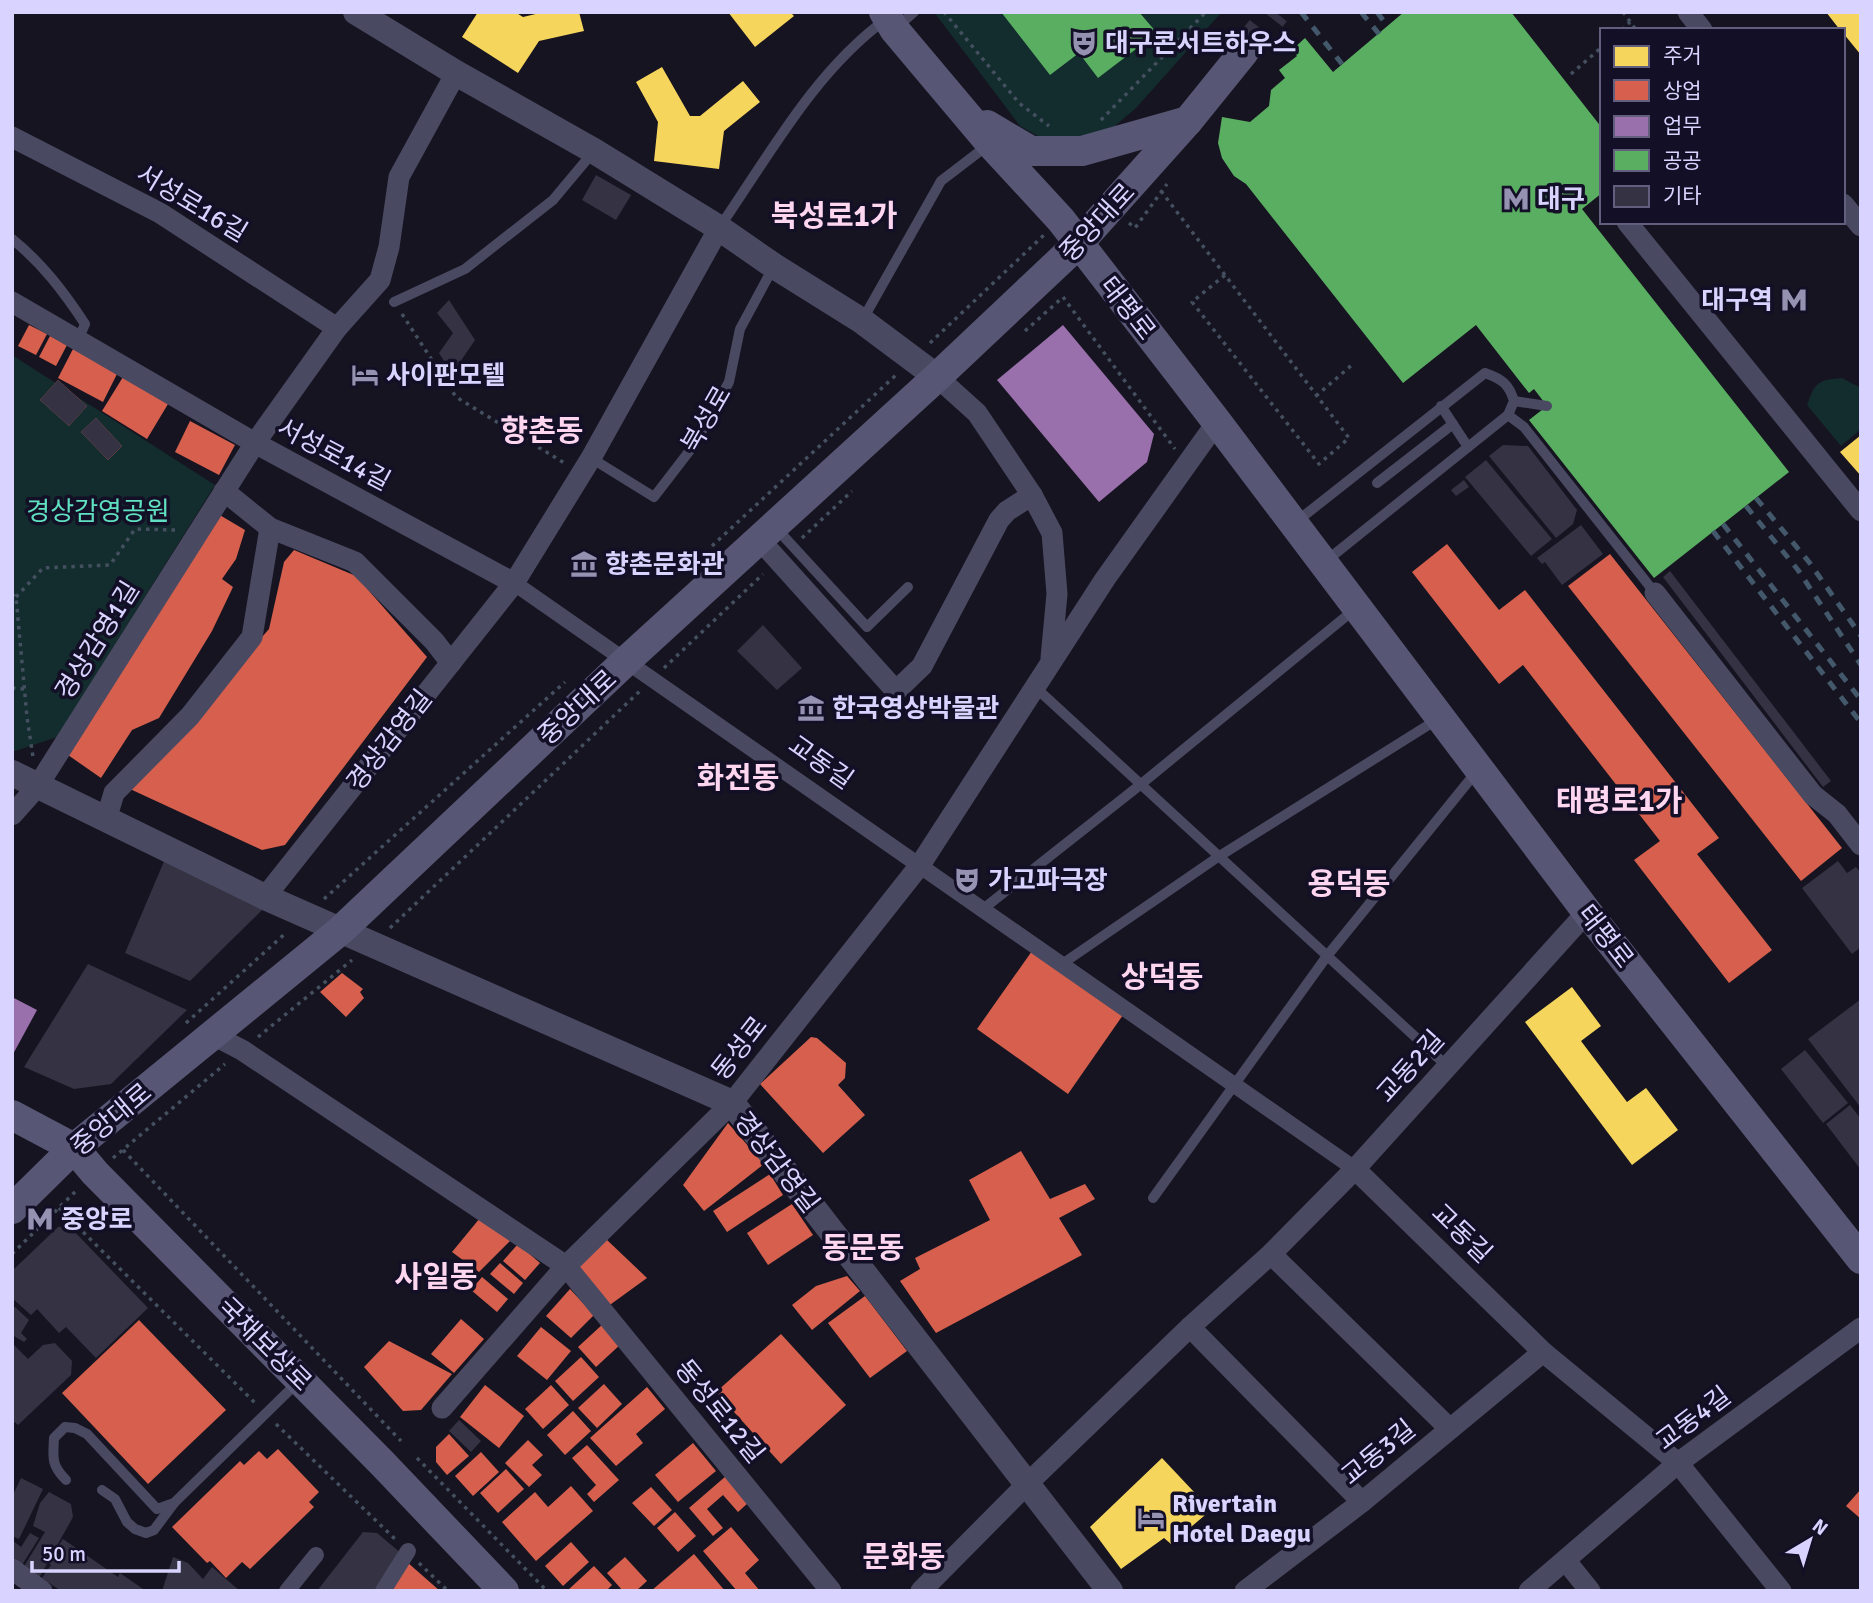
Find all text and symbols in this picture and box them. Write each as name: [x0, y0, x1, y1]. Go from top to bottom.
theatre icon: 대구콘서트하우스: [1069, 28, 1099, 58]
place label: 대구콘서트하우스: [1105, 28, 1296, 60]
legend: [1600, 28, 1845, 224]
text: 주거: [1663, 43, 1702, 69]
text: 상업: [1663, 78, 1702, 104]
text: 업무: [1663, 113, 1702, 139]
text: 공공: [1663, 148, 1702, 174]
street label: 서성로16길: [130, 158, 253, 249]
street label: 중앙대로: [1053, 177, 1142, 269]
text: 기타: [1663, 183, 1702, 209]
metro station icon: 대구: [1501, 184, 1531, 214]
place label: 대구: [1537, 184, 1585, 216]
district label: 북성로1가: [771, 198, 897, 235]
street label: 태평로: [1093, 270, 1162, 347]
place label: 대구역: [1701, 285, 1773, 317]
metro station icon: 대구역: [1779, 285, 1809, 315]
hotel icon: 사이판모텔: [350, 360, 380, 390]
place label: 사이판모텔: [386, 360, 506, 392]
street label: 북성로: [675, 380, 739, 459]
street label: 서성로14길: [271, 412, 396, 498]
district label: 향촌동: [501, 413, 583, 450]
park label: 경상감영공원: [26, 496, 170, 528]
museum icon: 향촌문화관: [569, 549, 599, 579]
place label: 향촌문화관: [605, 549, 725, 581]
street label: 경상감영1길: [49, 575, 147, 706]
street label: 중앙대로: [532, 663, 624, 752]
street label: 경상감영길: [340, 684, 439, 798]
museum icon: 한국영상박물관: [796, 693, 826, 723]
place label: 한국영상박물관: [832, 693, 1000, 725]
street label: 교동길: [782, 729, 859, 797]
district label: 화전동: [697, 760, 779, 797]
district label: 태평로1가: [1556, 783, 1682, 820]
theatre icon: 가고파극장: [952, 865, 982, 895]
place label: 가고파극장: [988, 865, 1108, 897]
district label: 용덕동: [1308, 866, 1390, 903]
street label: 태평로: [1571, 898, 1640, 975]
district label: 상덕동: [1121, 959, 1203, 996]
street label: 동성로: [705, 1010, 774, 1087]
street label: 교동2길: [1370, 1024, 1451, 1109]
street label: 중앙대로: [65, 1077, 159, 1163]
street label: 경상감영길: [727, 1106, 826, 1220]
street label: 교동길: [1424, 1197, 1498, 1270]
metro station icon: 중앙로: [25, 1204, 55, 1234]
place label: 중앙로: [61, 1204, 133, 1236]
district label: 동문동: [822, 1230, 904, 1267]
district label: 사일동: [395, 1259, 477, 1296]
street label: 국채보상로: [211, 1291, 318, 1398]
street label: 동성로12길: [668, 1353, 771, 1470]
street label: 교동4길: [1650, 1380, 1737, 1457]
street label: 교동3길: [1335, 1413, 1422, 1492]
place label: Rivertain Hotel Daegu: [1172, 1488, 1311, 1550]
hotel icon: Rivertain Hotel Daegu: [1136, 1503, 1166, 1533]
north arrow: [1775, 1505, 1845, 1575]
text: N: [1807, 1514, 1832, 1541]
scale bar: [32, 1530, 178, 1574]
district label: 문화동: [863, 1539, 945, 1576]
text: 50 m: [42, 1541, 86, 1567]

